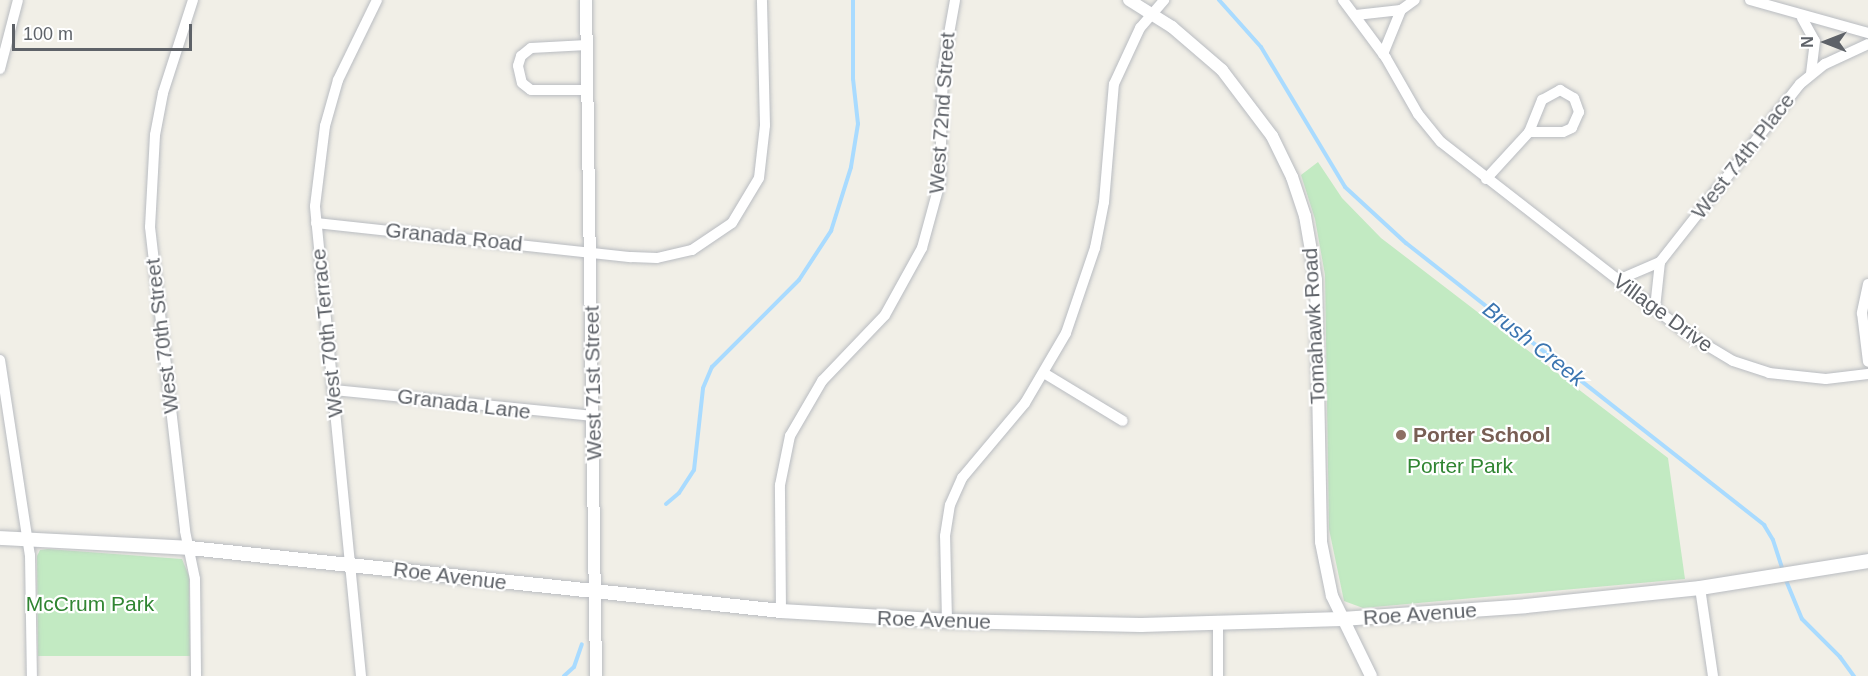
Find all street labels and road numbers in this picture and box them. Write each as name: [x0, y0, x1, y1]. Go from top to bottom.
street label: West 72nd Street: [924, 31, 960, 195]
street label: West 74th Place: [1686, 88, 1800, 224]
street label: Granada Road: [384, 217, 524, 257]
street label: West 70th Terrace: [306, 247, 348, 419]
street label: Tomahawk Road: [1297, 247, 1331, 405]
street label: West 70th Street: [140, 257, 184, 415]
street label: Village Drive: [1608, 268, 1718, 358]
street label: West 71st Street: [579, 305, 607, 461]
street label: Granada Lane: [396, 383, 532, 425]
street label: Roe Avenue: [391, 556, 509, 596]
street label: Roe Avenue: [1362, 597, 1478, 631]
street label: Roe Avenue: [876, 605, 992, 635]

